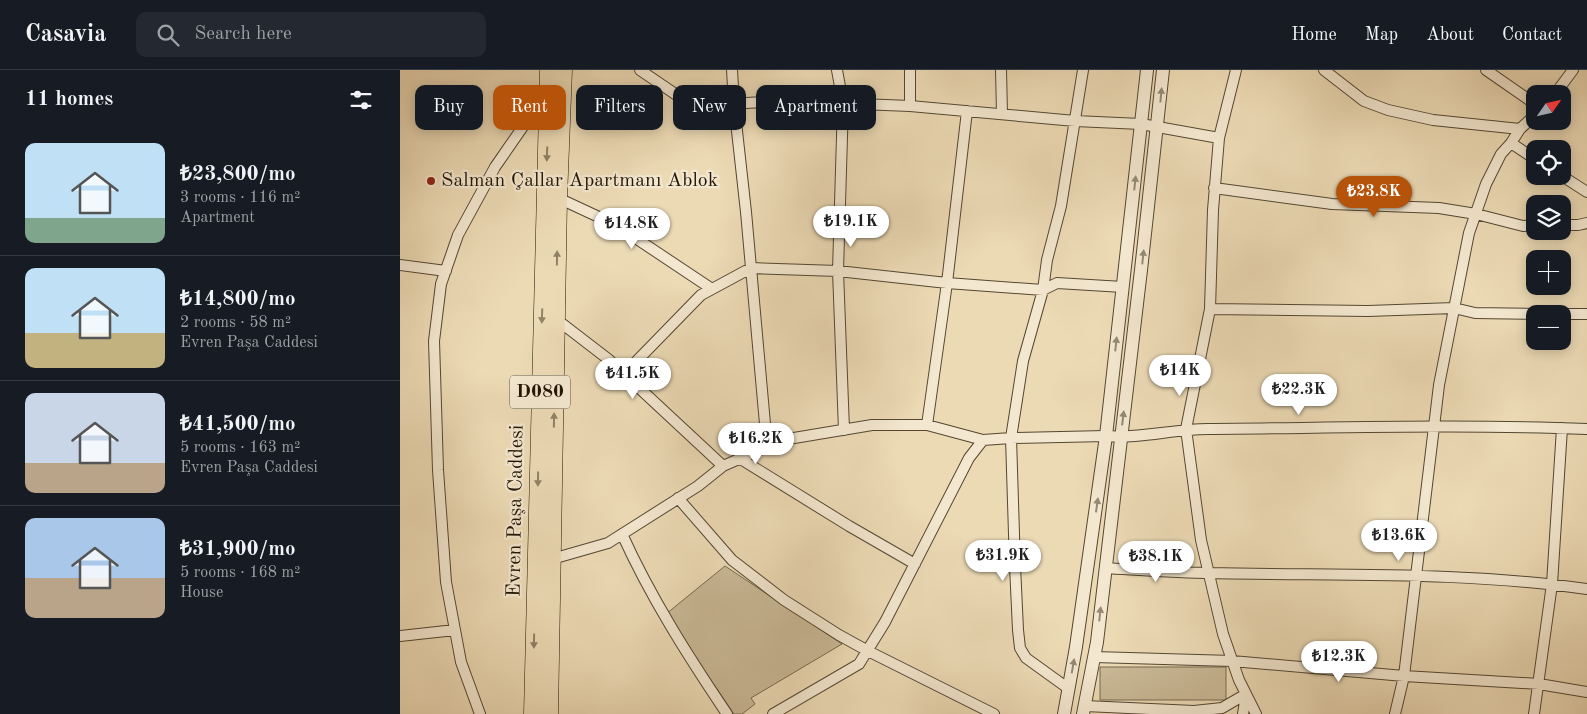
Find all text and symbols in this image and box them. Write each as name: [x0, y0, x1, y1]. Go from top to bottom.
search box: [136, 12, 486, 57]
icon: search: [154, 21, 182, 49]
text: Casavia: [25, 23, 106, 47]
text: Search here: [194, 25, 292, 44]
text: Home: [1291, 26, 1337, 44]
text: Map: [1365, 26, 1398, 44]
text: About: [1426, 26, 1474, 44]
text: Contact: [1502, 26, 1562, 44]
chip: Buy: [415, 85, 483, 130]
chip: Rent: [493, 85, 566, 130]
chip: Filters: [576, 85, 663, 130]
chip: New: [673, 85, 746, 130]
chip: Apartment: [756, 85, 876, 130]
north arrow: [1526, 85, 1571, 130]
map controls: [1526, 85, 1571, 350]
icon: filters: [347, 86, 375, 114]
one-way arrow: [1157, 87, 1165, 103]
text: 11 homes: [25, 89, 113, 110]
button: locate: [1526, 140, 1571, 185]
one-way arrow: [543, 146, 551, 162]
icon: home: [65, 163, 125, 223]
text: ₺23,800/mo: [180, 164, 296, 185]
place label: Salman Çallar Apartmanı Ablok: [441, 171, 718, 191]
one-way arrow: [1131, 174, 1139, 190]
marker: Salman Çallar Apartmanı Ablok: [425, 175, 437, 187]
pin: ₺23.8K: [1333, 176, 1415, 218]
text: ₺23.8K: [1347, 184, 1401, 200]
text: 3 rooms · 116 m²: [180, 190, 300, 206]
button: layers: [1526, 195, 1571, 240]
pin: ₺19.1K: [810, 206, 892, 248]
pin: ₺14.8K: [591, 208, 673, 250]
text: Apartment: [180, 210, 255, 226]
text: ₺19.1K: [824, 214, 878, 230]
text: ₺14.8K: [605, 216, 659, 232]
one-way arrow: [1139, 248, 1147, 264]
one-way arrow: [553, 250, 561, 266]
button: +: [1526, 250, 1571, 295]
icon: home: [65, 288, 125, 348]
text: ₺14,800/mo: [180, 289, 296, 310]
button: −: [1526, 305, 1571, 350]
one-way arrow: [538, 308, 546, 324]
text: 2 rooms · 58 m²: [180, 315, 291, 331]
text: Evren Paşa Caddesi: [180, 335, 318, 351]
one-way arrow: [1112, 336, 1120, 352]
pin: ₺14K: [1150, 354, 1210, 397]
pin: ₺41.5K: [592, 358, 674, 400]
text: ₺14K: [1160, 363, 1200, 379]
text: ₺41.5K: [606, 366, 660, 382]
pin: ₺22.3K: [1258, 374, 1340, 416]
road number: D080: [510, 376, 570, 408]
text: ₺22.3K: [1272, 382, 1326, 398]
one-way arrow: [1120, 410, 1128, 426]
one-way arrow: [550, 412, 558, 428]
icon: home: [65, 413, 125, 473]
text: ₺41,500/mo: [180, 414, 296, 435]
pin: ₺16.2K: [715, 422, 797, 465]
street label: Evren Paşa Caddesi: [504, 425, 528, 597]
text: ₺16.2K: [729, 431, 783, 447]
text: 5 rooms · 163 m²: [180, 440, 300, 456]
text: Evren Paşa Caddesi: [180, 460, 318, 476]
one-way arrow: [534, 471, 542, 487]
one-way arrow: [1093, 497, 1101, 513]
pin: ₺13.6K: [1358, 520, 1440, 562]
text: ₺13.6K: [1372, 528, 1426, 544]
icon: home: [65, 538, 125, 598]
text: ₺31,900/mo: [180, 539, 296, 560]
pin: ₺31.9K: [962, 540, 1044, 582]
pin: ₺38.1K: [1115, 540, 1197, 583]
text: ₺31.9K: [976, 548, 1030, 564]
text: ₺38.1K: [1129, 549, 1183, 565]
text: 5 rooms · 168 m²: [180, 565, 300, 581]
text: House: [180, 585, 223, 601]
one-way arrow: [1096, 606, 1104, 622]
one-way arrow: [530, 633, 538, 649]
pin: ₺12.3K: [1298, 640, 1380, 683]
text: ₺12.3K: [1312, 649, 1366, 665]
one-way arrow: [1070, 658, 1078, 674]

